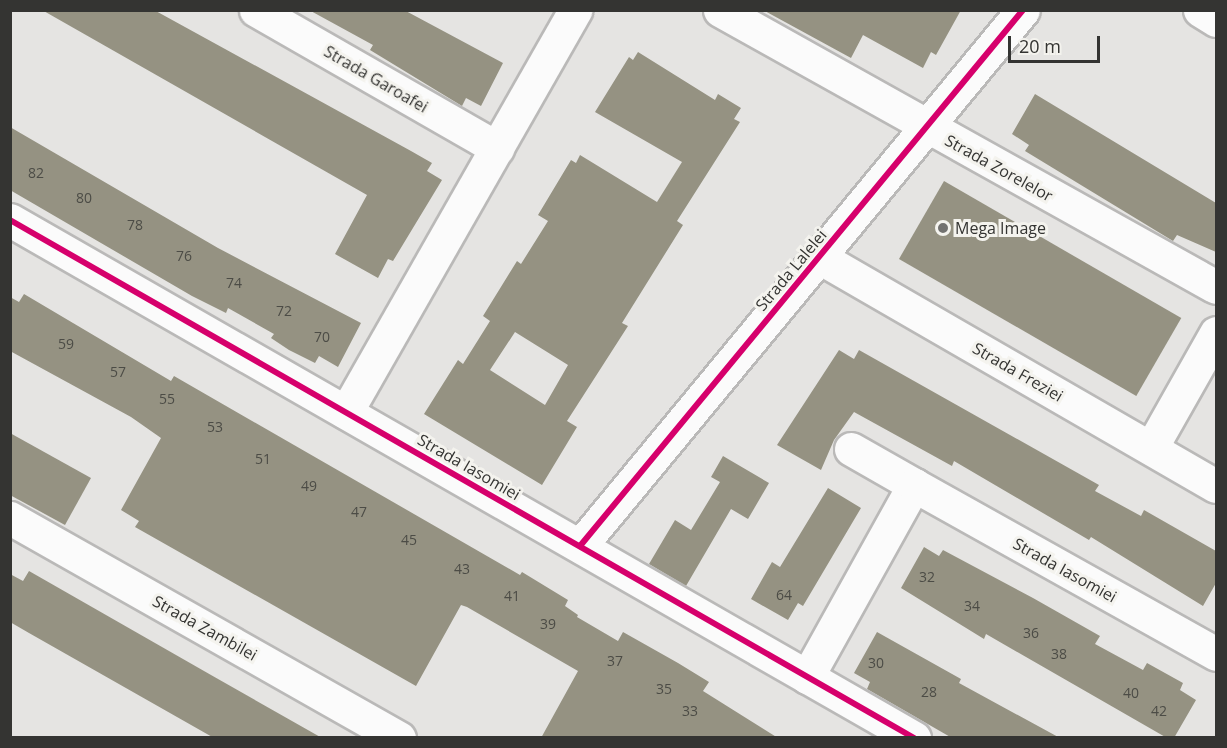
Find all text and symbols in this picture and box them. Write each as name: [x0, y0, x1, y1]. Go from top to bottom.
scale bar: [1011, 24, 1102, 62]
text: 20 m: [1019, 34, 1061, 58]
street label: Strada Garoafei: [321, 42, 431, 116]
street label: Strada Zorelelor: [942, 130, 1056, 206]
house number: 82: [28, 165, 44, 181]
house number: 80: [76, 190, 92, 206]
house number: 78: [127, 217, 143, 233]
place label: Mega Image: [955, 218, 1046, 238]
marker: Mega Image: [936, 221, 950, 235]
street label: Strada Lalelei: [751, 226, 831, 314]
house number: 76: [176, 248, 192, 264]
house number: 74: [226, 275, 242, 291]
house number: 72: [276, 303, 292, 319]
house number: 70: [314, 329, 330, 345]
house number: 59: [58, 336, 74, 352]
street label: Strada Freziei: [969, 338, 1067, 406]
house number: 57: [110, 364, 126, 380]
house number: 55: [159, 391, 175, 407]
house number: 53: [207, 419, 223, 435]
street label: Strada Iasomiei: [414, 430, 524, 504]
house number: 51: [255, 451, 271, 467]
house number: 49: [301, 478, 317, 494]
house number: 47: [351, 504, 367, 520]
house number: 45: [401, 532, 417, 548]
street label: Strada Iasomiei: [1010, 534, 1120, 606]
house number: 43: [454, 561, 470, 577]
house number: 32: [919, 569, 935, 585]
house number: 64: [776, 587, 792, 603]
house number: 41: [504, 588, 520, 604]
street label: Strada Zambilei: [149, 591, 261, 665]
house number: 34: [964, 598, 980, 614]
house number: 39: [540, 616, 556, 632]
house number: 36: [1023, 625, 1039, 641]
house number: 38: [1051, 646, 1067, 662]
house number: 37: [607, 653, 623, 669]
house number: 30: [868, 655, 884, 671]
house number: 35: [656, 681, 672, 697]
house number: 28: [921, 684, 937, 700]
house number: 40: [1123, 685, 1139, 701]
house number: 33: [682, 703, 698, 719]
house number: 42: [1151, 703, 1167, 719]

